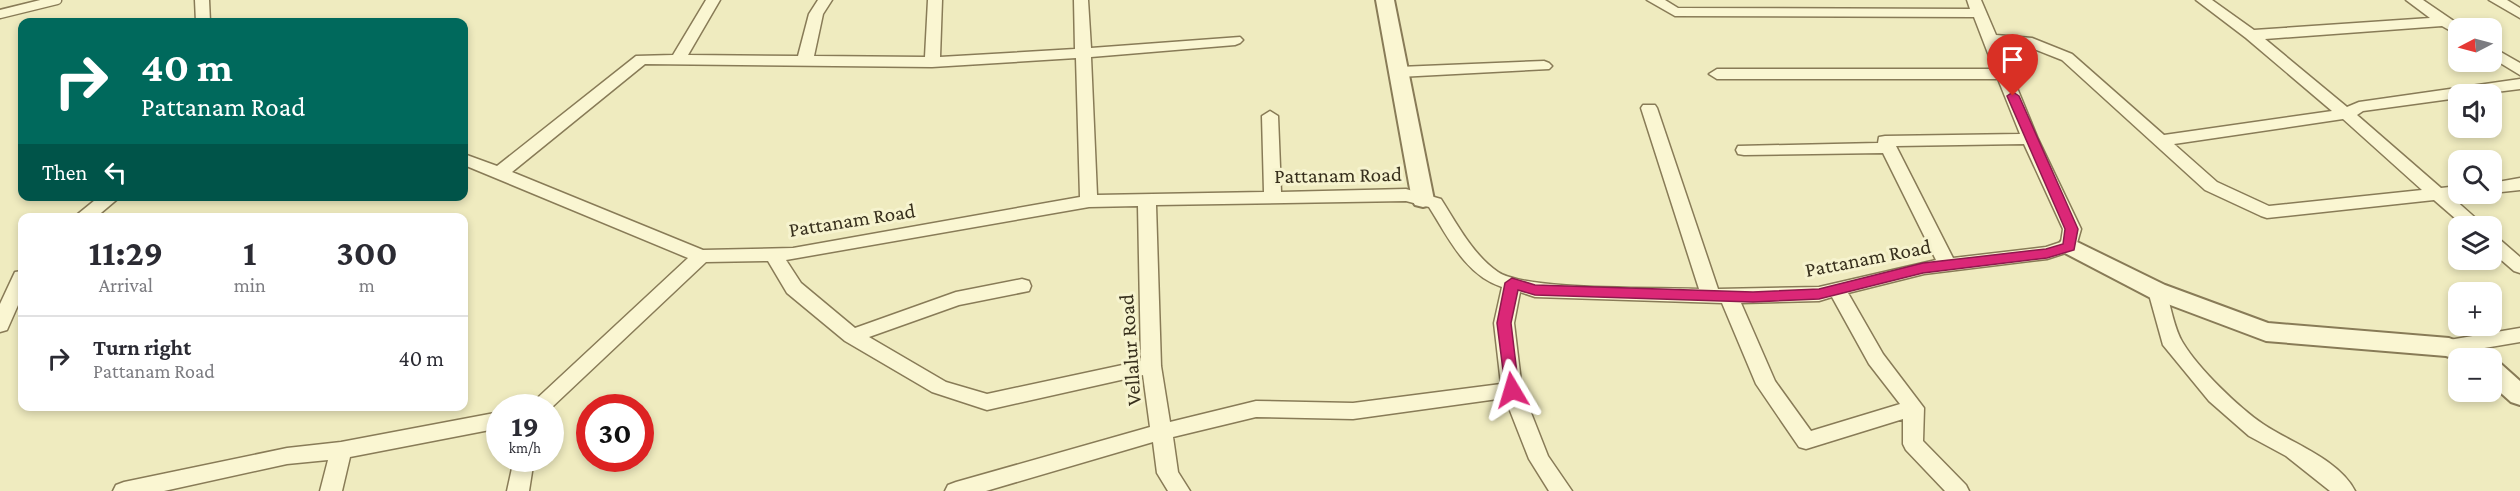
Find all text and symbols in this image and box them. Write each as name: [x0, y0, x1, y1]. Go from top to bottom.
north arrow: [2448, 18, 2502, 72]
map controls: [2448, 18, 2502, 402]
pin: [1987, 34, 2038, 96]
icon: right: [42, 42, 120, 120]
text: 40 m: [141, 43, 233, 90]
icon: arrive: [1996, 43, 2029, 76]
button: sound: [2448, 84, 2502, 138]
text: Pattanam Road: [141, 92, 305, 122]
button: search: [2448, 150, 2502, 204]
icon: left: [99, 156, 132, 189]
text: Then: [42, 160, 87, 185]
street label: Pattanam Road: [1274, 162, 1402, 188]
street label: Pattanam Road: [787, 198, 917, 242]
button: layers: [2448, 216, 2502, 270]
text: 11:29: [88, 233, 163, 273]
text: 1: [243, 233, 256, 273]
text: 300: [336, 233, 398, 273]
street label: Pattanam Road: [1803, 234, 1933, 282]
text: Arrival: [99, 274, 153, 296]
text: min: [234, 274, 266, 296]
text: m: [359, 274, 375, 296]
button: +: [2448, 282, 2502, 336]
street label: Vellalur Road: [1114, 293, 1146, 407]
text: Turn right: [93, 335, 191, 360]
icon: right: [42, 342, 75, 375]
text: 40 m: [399, 346, 444, 371]
button: −: [2448, 348, 2502, 402]
position arrow: [1480, 358, 1544, 422]
text: Pattanam Road: [93, 360, 215, 382]
speed limit sign: 30: [576, 394, 654, 472]
text: 19: [511, 409, 539, 442]
text: km/h: [509, 440, 541, 456]

